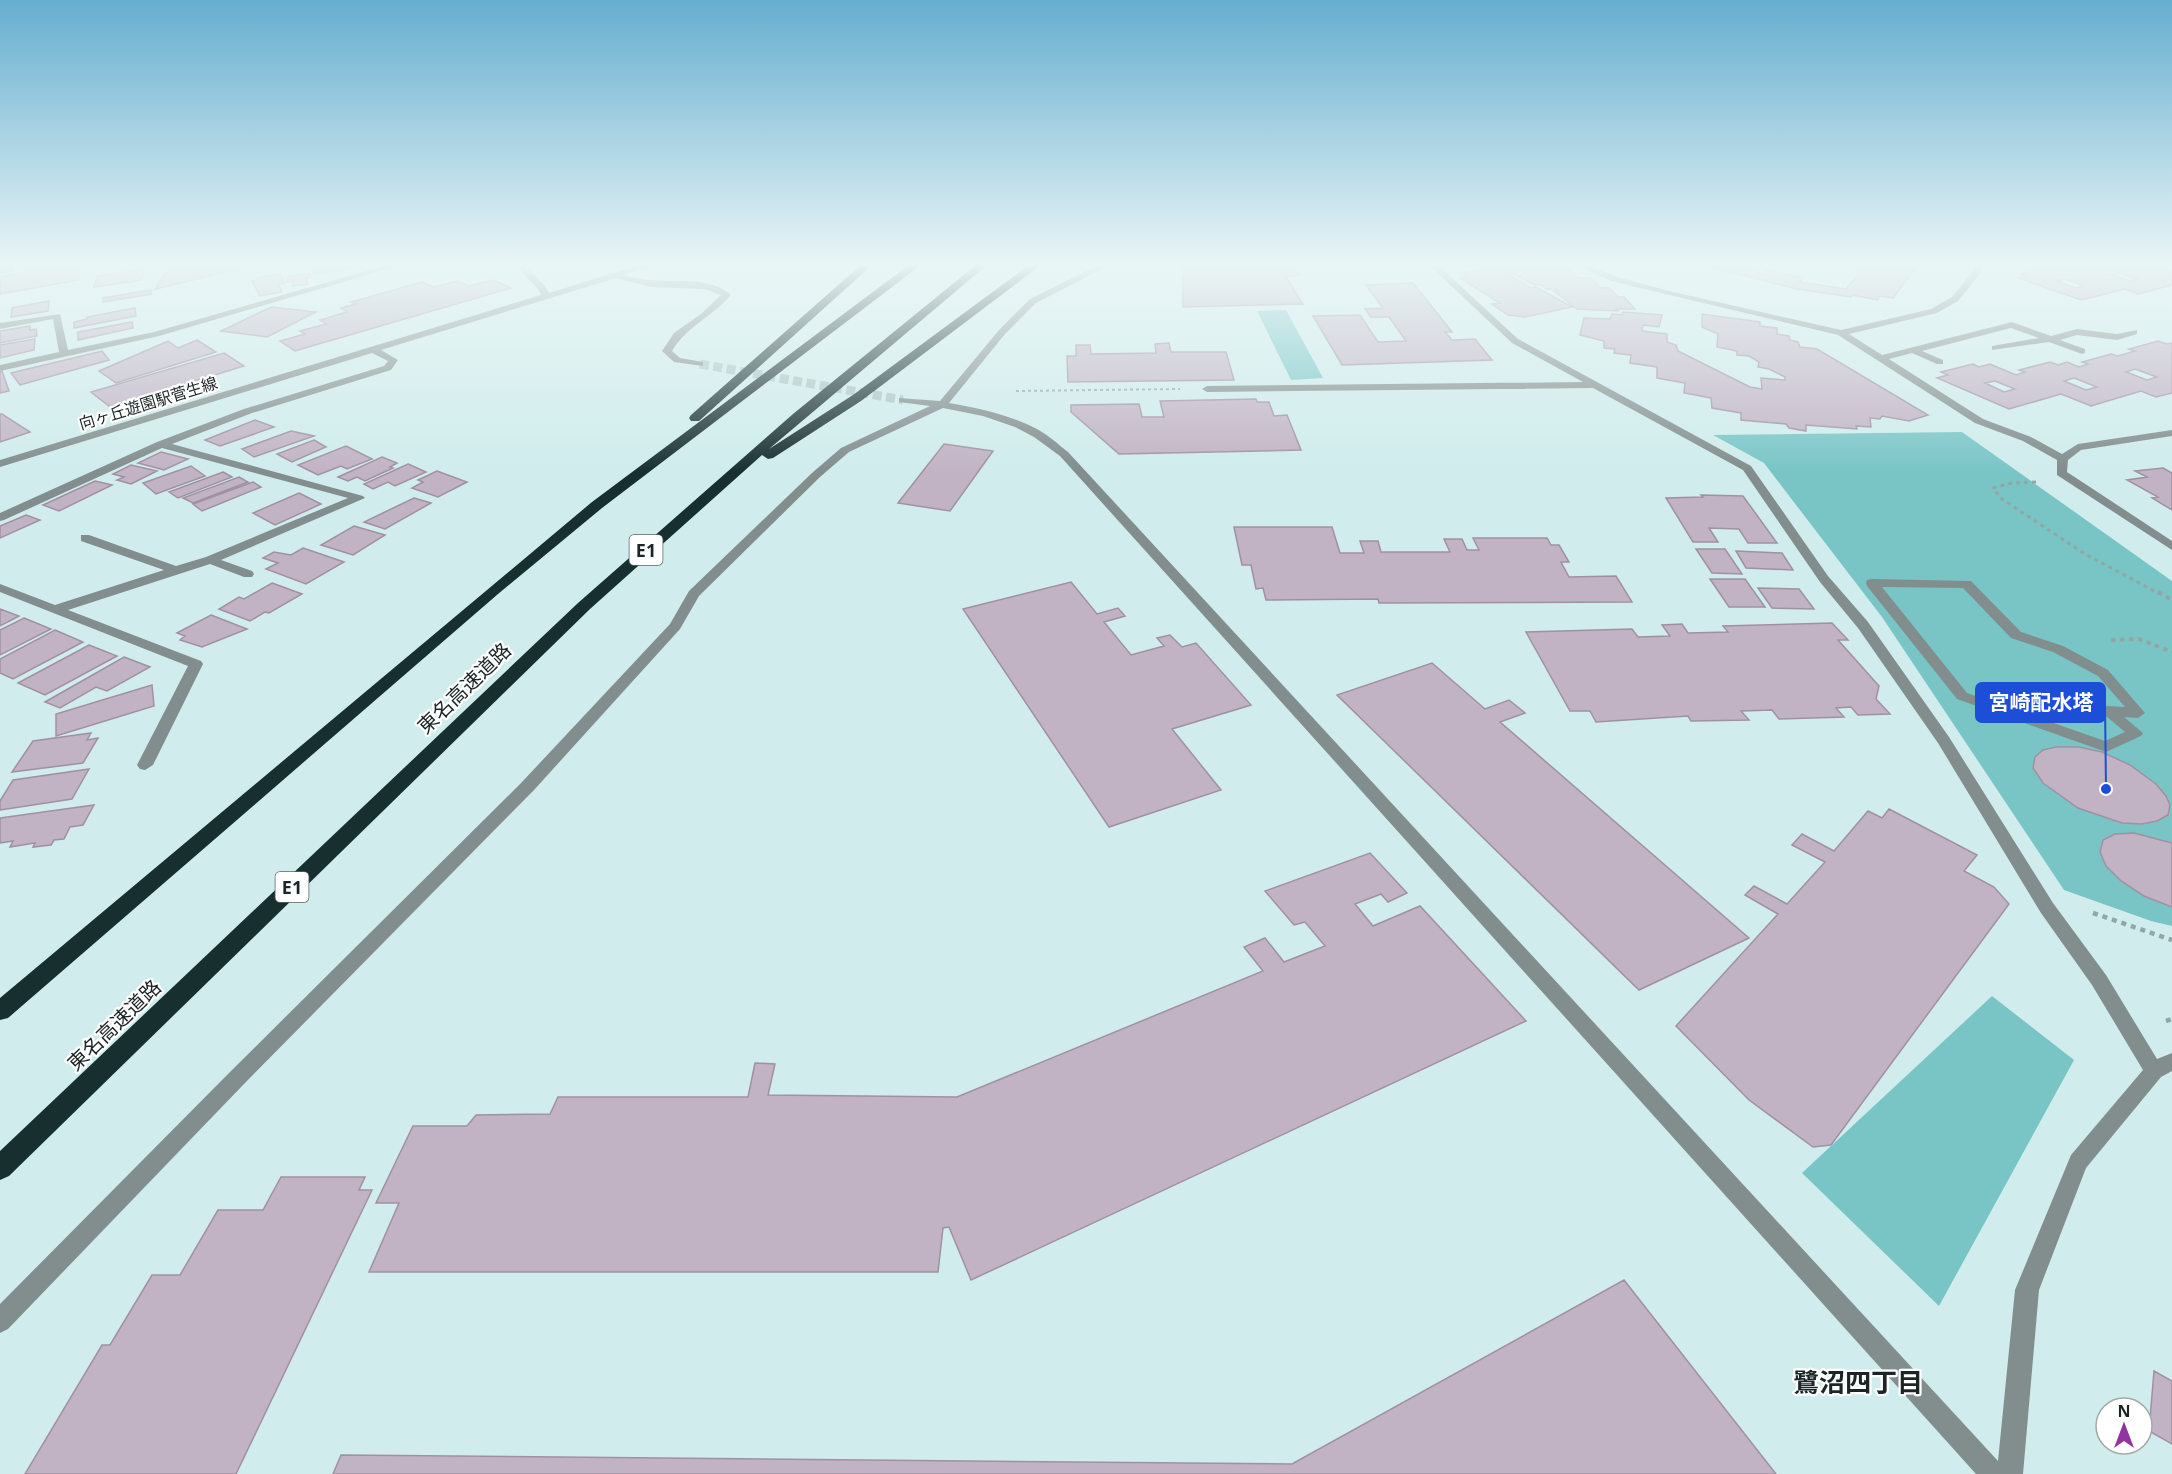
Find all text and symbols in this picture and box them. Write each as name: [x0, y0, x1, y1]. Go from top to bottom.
street label: 向ヶ丘遊園駅菅生線: [76, 371, 220, 435]
road number: E1: [630, 535, 662, 565]
street label: 東名高速道路: [411, 637, 517, 739]
callout: 宮崎配水塔: [1976, 683, 2105, 722]
text: 宮崎配水塔: [1989, 688, 2094, 716]
road number: E1: [276, 872, 308, 902]
street label: 東名高速道路: [61, 974, 167, 1076]
district label: 鷺沼四丁目: [1793, 1364, 1923, 1400]
north arrow: [2094, 1396, 2154, 1456]
text: N: [2117, 1400, 2131, 1422]

